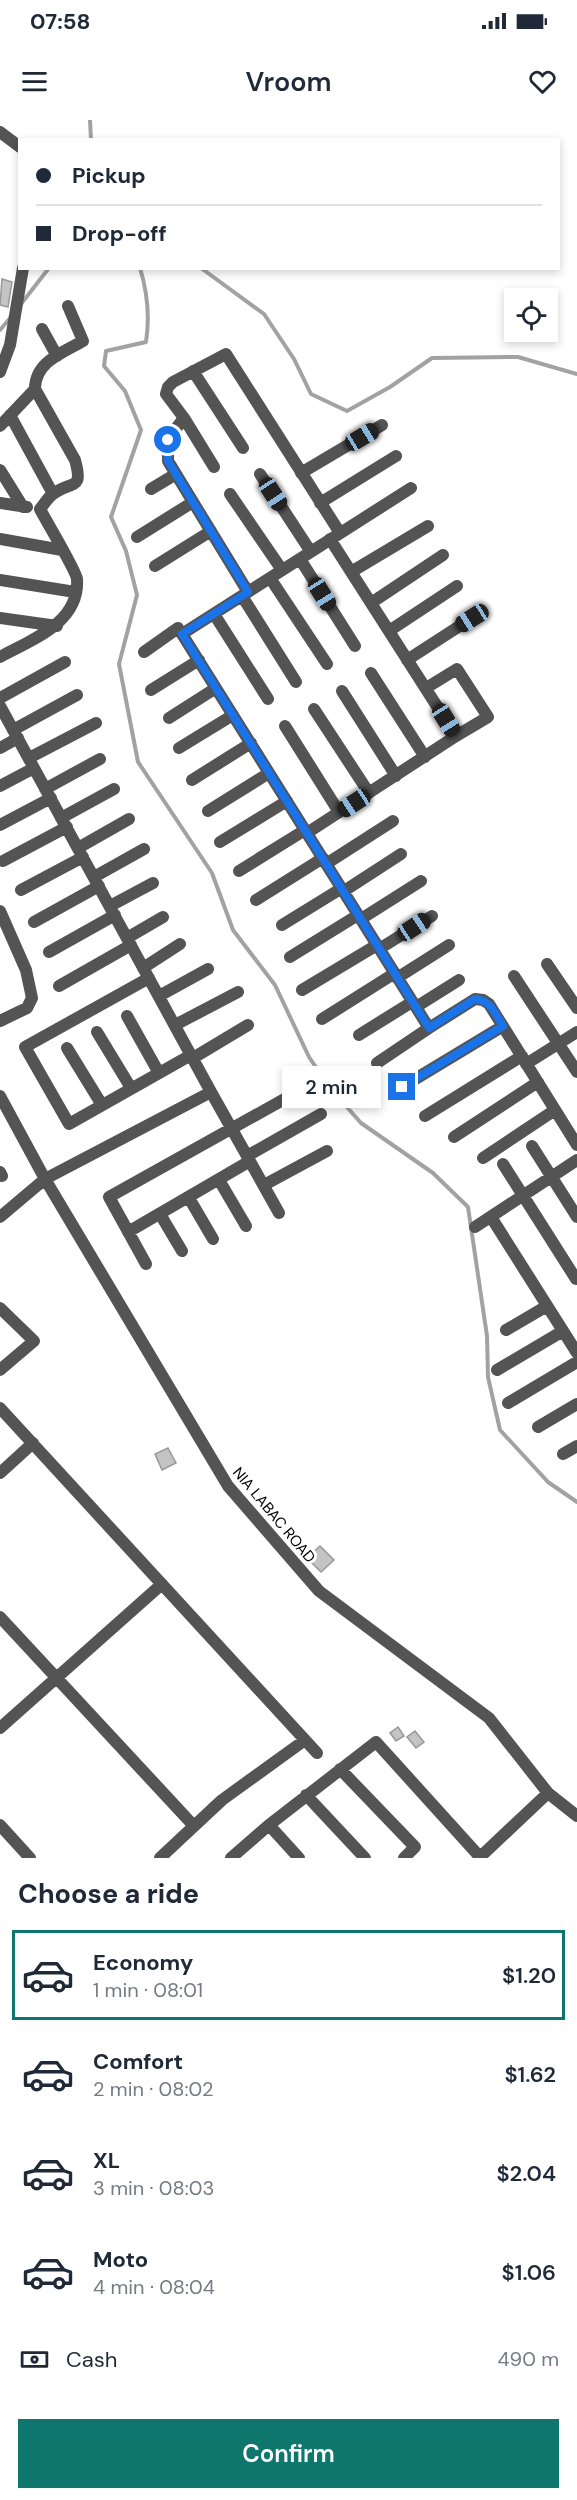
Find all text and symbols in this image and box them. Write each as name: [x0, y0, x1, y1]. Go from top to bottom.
text: 07:58: [30, 7, 90, 36]
text: Vroom: [245, 64, 332, 99]
icon: menu: [18, 65, 51, 98]
icon: heart: [526, 65, 559, 98]
text: Pickup: [72, 161, 146, 190]
text: Drop-off: [72, 219, 167, 248]
map controls: [504, 288, 558, 342]
button: locate: [504, 288, 558, 342]
car: [342, 420, 382, 454]
route start: [154, 426, 181, 453]
car: [256, 474, 290, 514]
car: [305, 574, 339, 614]
car: [452, 601, 492, 635]
car: [429, 700, 463, 740]
car: [334, 786, 374, 820]
car: [394, 910, 434, 944]
callout: 2 min: [282, 1066, 381, 1108]
route end: [388, 1073, 415, 1100]
text: 2 min: [305, 1074, 358, 1100]
street label: NIA LABAC ROAD: [228, 1463, 320, 1567]
text: Choose a ride: [18, 1876, 199, 1911]
icon: car: [21, 1948, 75, 2002]
text: Economy: [93, 1948, 193, 1977]
text: $1.20: [502, 1961, 556, 1990]
text: 1 min · 08:01: [93, 1977, 203, 2003]
icon: car: [21, 2047, 75, 2101]
text: Comfort: [93, 2047, 183, 2076]
text: $1.62: [504, 2060, 556, 2089]
text: 2 min · 08:02: [93, 2076, 213, 2102]
icon: car: [21, 2146, 75, 2200]
text: XL: [93, 2146, 120, 2175]
text: $2.04: [496, 2159, 556, 2188]
text: 3 min · 08:03: [93, 2175, 214, 2201]
icon: car: [21, 2245, 75, 2299]
text: Moto: [93, 2245, 148, 2274]
text: $1.06: [502, 2258, 556, 2287]
text: 4 min · 08:04: [93, 2274, 215, 2300]
icon: cash: [18, 2343, 51, 2376]
text: Cash: [66, 2345, 117, 2374]
text: 490 m: [497, 2346, 559, 2372]
button: Confirm: [18, 2419, 559, 2488]

